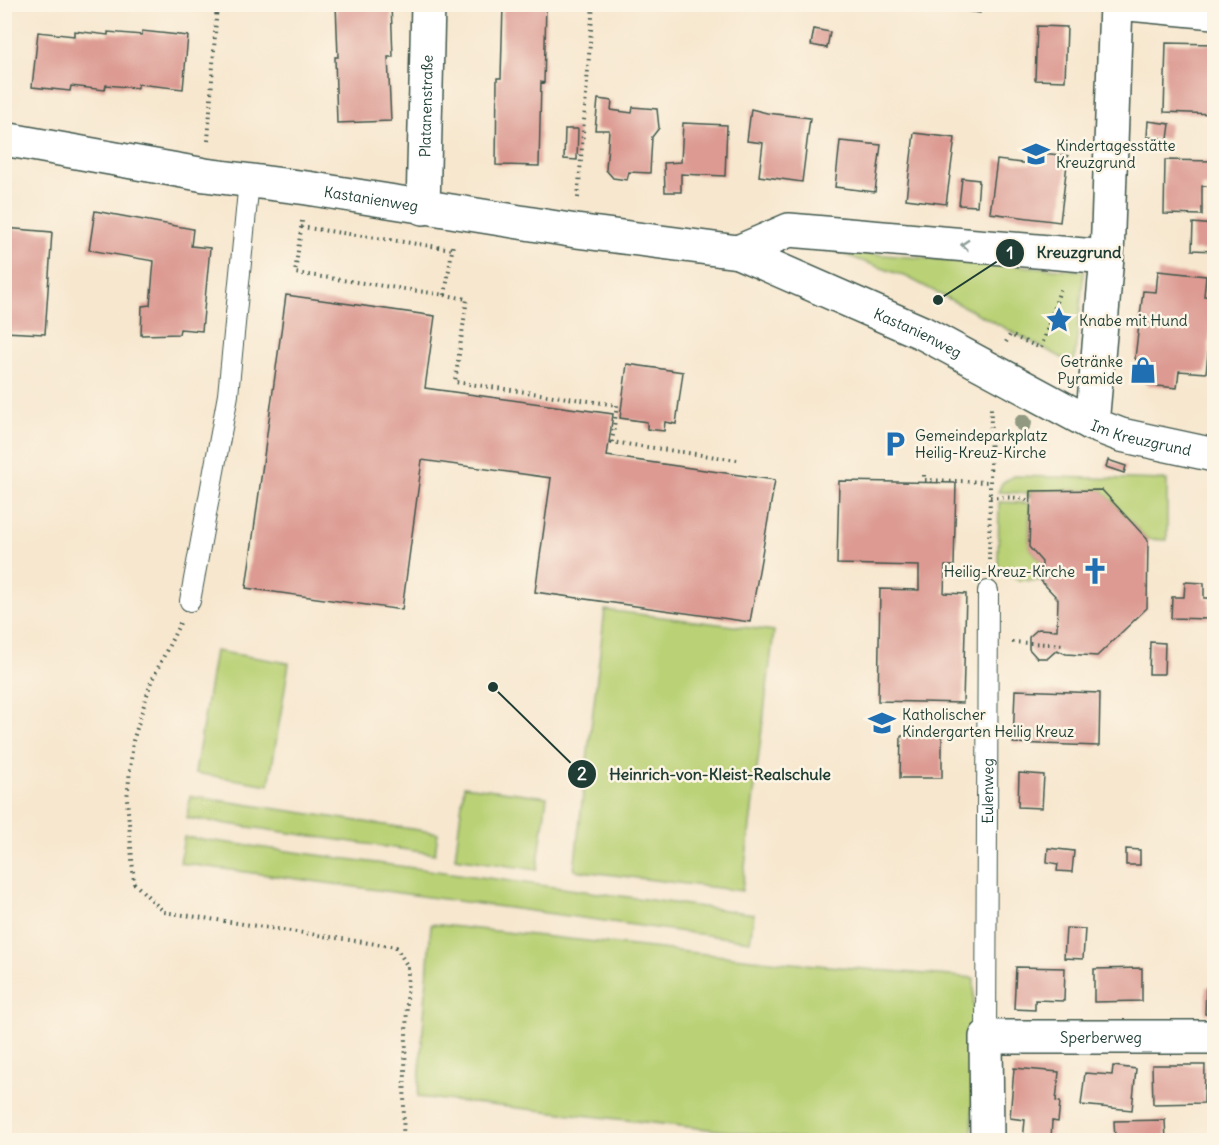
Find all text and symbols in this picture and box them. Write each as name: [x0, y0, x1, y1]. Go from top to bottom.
street label: Platanenstraße: [415, 54, 436, 158]
place label: Kindertagesstätte Kreuzgrund: [1056, 136, 1176, 172]
school or university icon: Kindertagesstätte Kreuzgrund: [1021, 139, 1051, 169]
street label: Kastanienweg: [323, 181, 420, 215]
callout: Kreuzgrund: [995, 236, 1134, 270]
one-way arrow: [960, 239, 969, 252]
text: 1: [1006, 241, 1014, 264]
text: Kreuzgrund: [1037, 242, 1122, 263]
street label: Kastanienweg: [871, 303, 965, 362]
place icon: Knabe mit Hund: [1044, 305, 1074, 335]
place label: Knabe mit Hund: [1079, 311, 1188, 330]
place label: Getränke Pyramide: [1058, 352, 1123, 388]
shop icon: Getränke Pyramide: [1128, 355, 1158, 385]
street label: Im Kreuzgrund: [1089, 415, 1193, 459]
place label: Gemeindeparkplatz Heilig-Kreuz-Kirche: [915, 426, 1048, 462]
parking icon: Gemeindeparkplatz Heilig-Kreuz-Kirche: [880, 429, 910, 459]
church icon: Heilig-Kreuz-Kirche: [1080, 556, 1110, 586]
place label: Heilig-Kreuz-Kirche: [944, 562, 1075, 581]
place label: Katholischer Kindergarten Heilig Kreuz: [902, 705, 1074, 741]
school or university icon: Katholischer Kindergarten Heilig Kreuz: [867, 708, 897, 738]
callout: Heinrich-von-Kleist-Realschule: [567, 757, 843, 791]
street label: Eulenweg: [977, 758, 997, 824]
text: 2: [577, 762, 587, 785]
text: Heinrich-von-Kleist-Realschule: [609, 764, 831, 784]
street label: Sperberweg: [1060, 1028, 1142, 1047]

